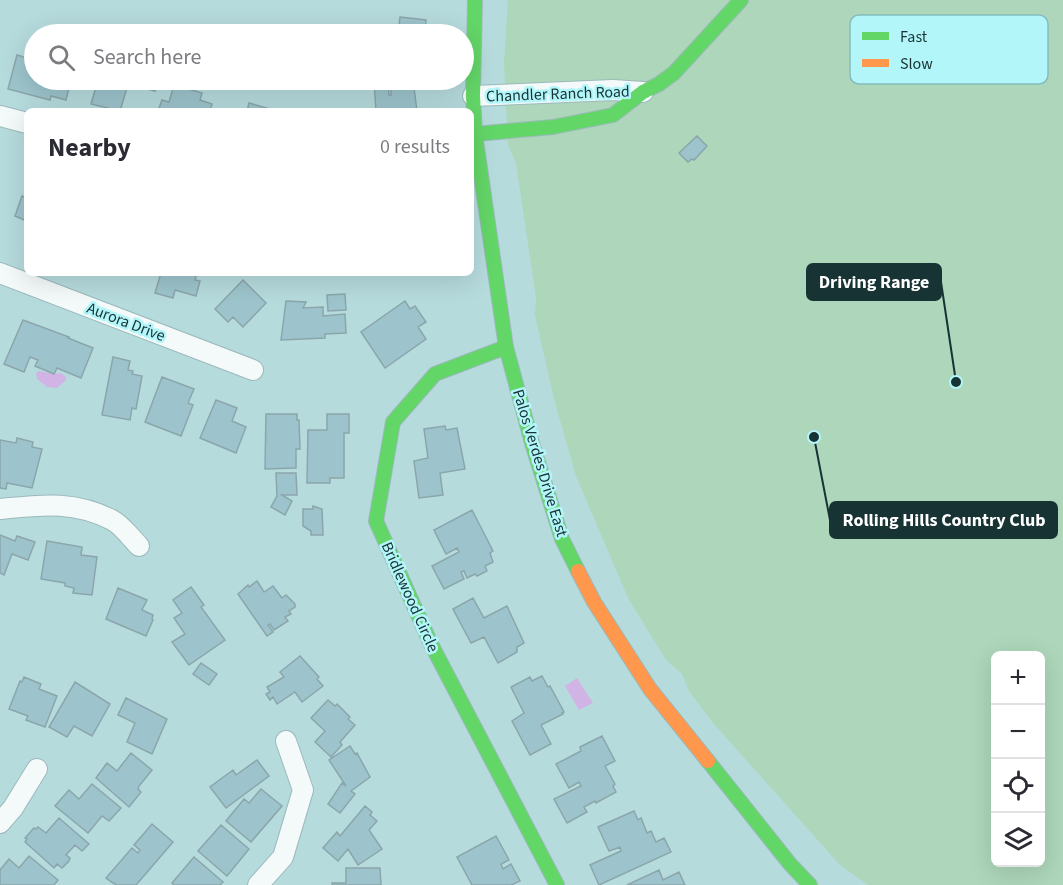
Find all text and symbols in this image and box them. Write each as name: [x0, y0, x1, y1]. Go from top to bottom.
legend: [850, 15, 1048, 84]
search box: [24, 24, 474, 90]
text: Fast: [900, 26, 928, 48]
icon: search: [45, 41, 78, 74]
text: Search here: [93, 41, 201, 73]
text: Slow: [900, 53, 933, 75]
street label: Chandler Ranch Road: [486, 80, 630, 108]
text: Nearby: [48, 129, 131, 166]
text: 0 results: [380, 133, 450, 161]
callout: Driving Range: [807, 264, 941, 300]
text: Driving Range: [819, 270, 929, 295]
street label: Aurora Drive: [84, 297, 168, 347]
street label: Palos Verdes Drive East: [507, 386, 573, 540]
callout: Rolling Hills Country Club: [830, 502, 1057, 538]
text: Rolling Hills Country Club: [843, 508, 1045, 533]
street label: Bridlewood Circle: [376, 538, 444, 656]
map controls: [991, 651, 1045, 867]
button: +: [991, 651, 1045, 705]
button: −: [991, 705, 1045, 759]
button: locate: [991, 759, 1045, 813]
button: layers: [991, 813, 1045, 867]

